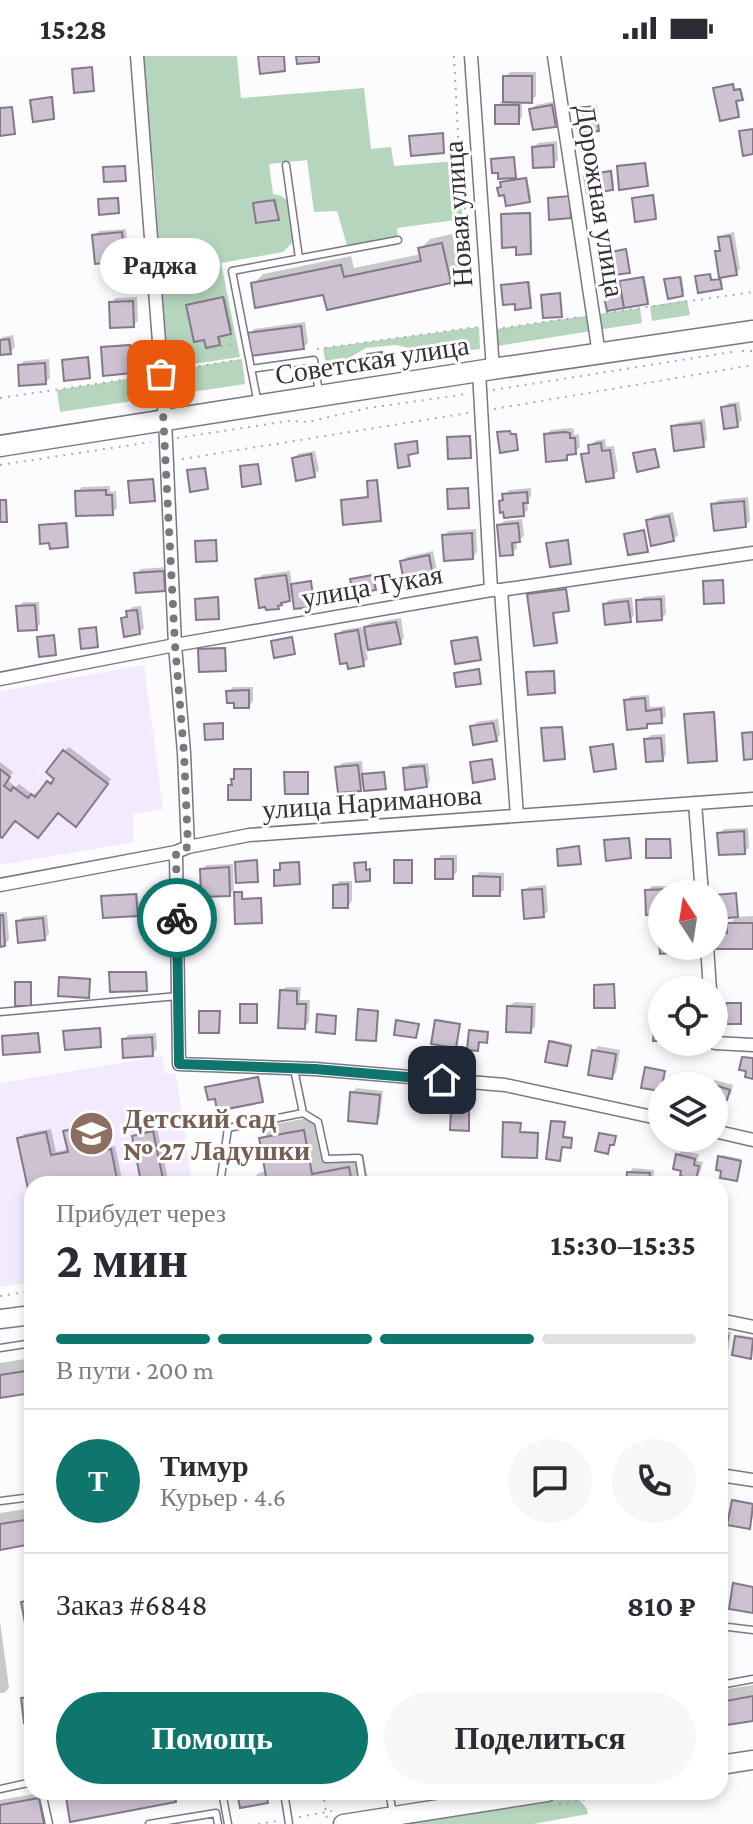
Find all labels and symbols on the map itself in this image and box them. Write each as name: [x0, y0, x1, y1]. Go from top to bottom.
street label: Дорожная улица: [569, 103, 631, 300]
street label: Новая улица: [437, 139, 479, 288]
callout: Раджа: [101, 238, 221, 294]
street label: Советская улица: [273, 329, 472, 391]
pin: [127, 340, 195, 408]
street label: улица Тукая: [299, 558, 445, 614]
street label: улица Нариманова: [261, 779, 483, 825]
courier: [137, 878, 217, 958]
north arrow: [648, 880, 728, 960]
pin: [408, 1046, 476, 1114]
place label: Детский сад № 27 Ладушки: [123, 1103, 310, 1166]
school or university icon: Детский сад № 27 Ладушки: [68, 1110, 116, 1158]

